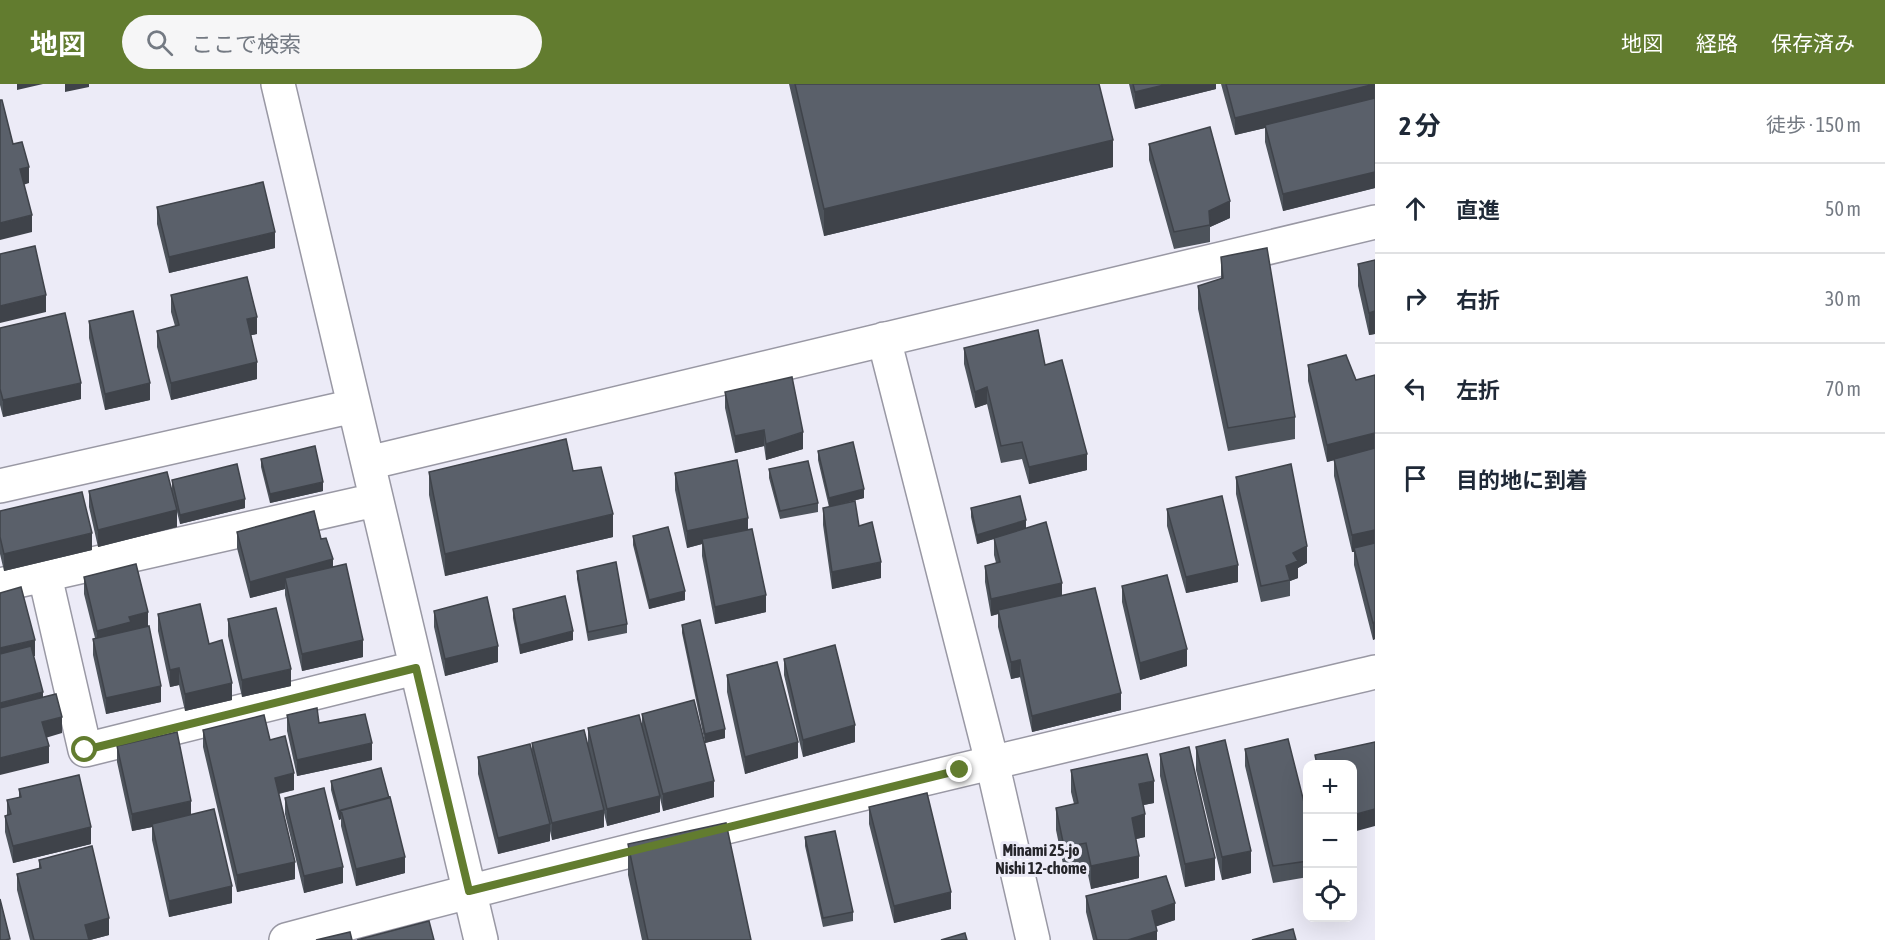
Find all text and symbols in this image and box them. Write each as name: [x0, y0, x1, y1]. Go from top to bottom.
search box: [122, 15, 542, 69]
icon: search: [143, 26, 176, 59]
text: 地図: [30, 28, 86, 60]
text: ここで検索: [191, 31, 301, 57]
text: 地図: [1621, 31, 1663, 55]
text: 経路: [1696, 31, 1738, 55]
text: 保存済み: [1771, 31, 1855, 55]
text: 2 分: [1399, 111, 1441, 141]
text: 徒歩 · 150 m: [1766, 113, 1861, 136]
icon: ahead: [1399, 192, 1432, 225]
text: 直進: [1456, 197, 1500, 223]
text: 50 m: [1825, 197, 1861, 220]
icon: right: [1399, 282, 1432, 315]
text: 右折: [1456, 287, 1500, 313]
text: 30 m: [1825, 287, 1861, 310]
icon: left: [1399, 372, 1432, 405]
text: 左折: [1456, 377, 1500, 403]
text: 70 m: [1825, 377, 1861, 400]
icon: arrive: [1399, 462, 1432, 495]
text: 目的地に到着: [1456, 467, 1588, 493]
route start: [71, 736, 97, 762]
route end: [946, 756, 972, 782]
map controls: [1303, 760, 1357, 922]
button: +: [1303, 760, 1357, 814]
button: −: [1303, 814, 1357, 868]
district label: Minami 25-jo Nishi 12-chome: [995, 841, 1087, 877]
button: locate: [1303, 868, 1357, 922]

